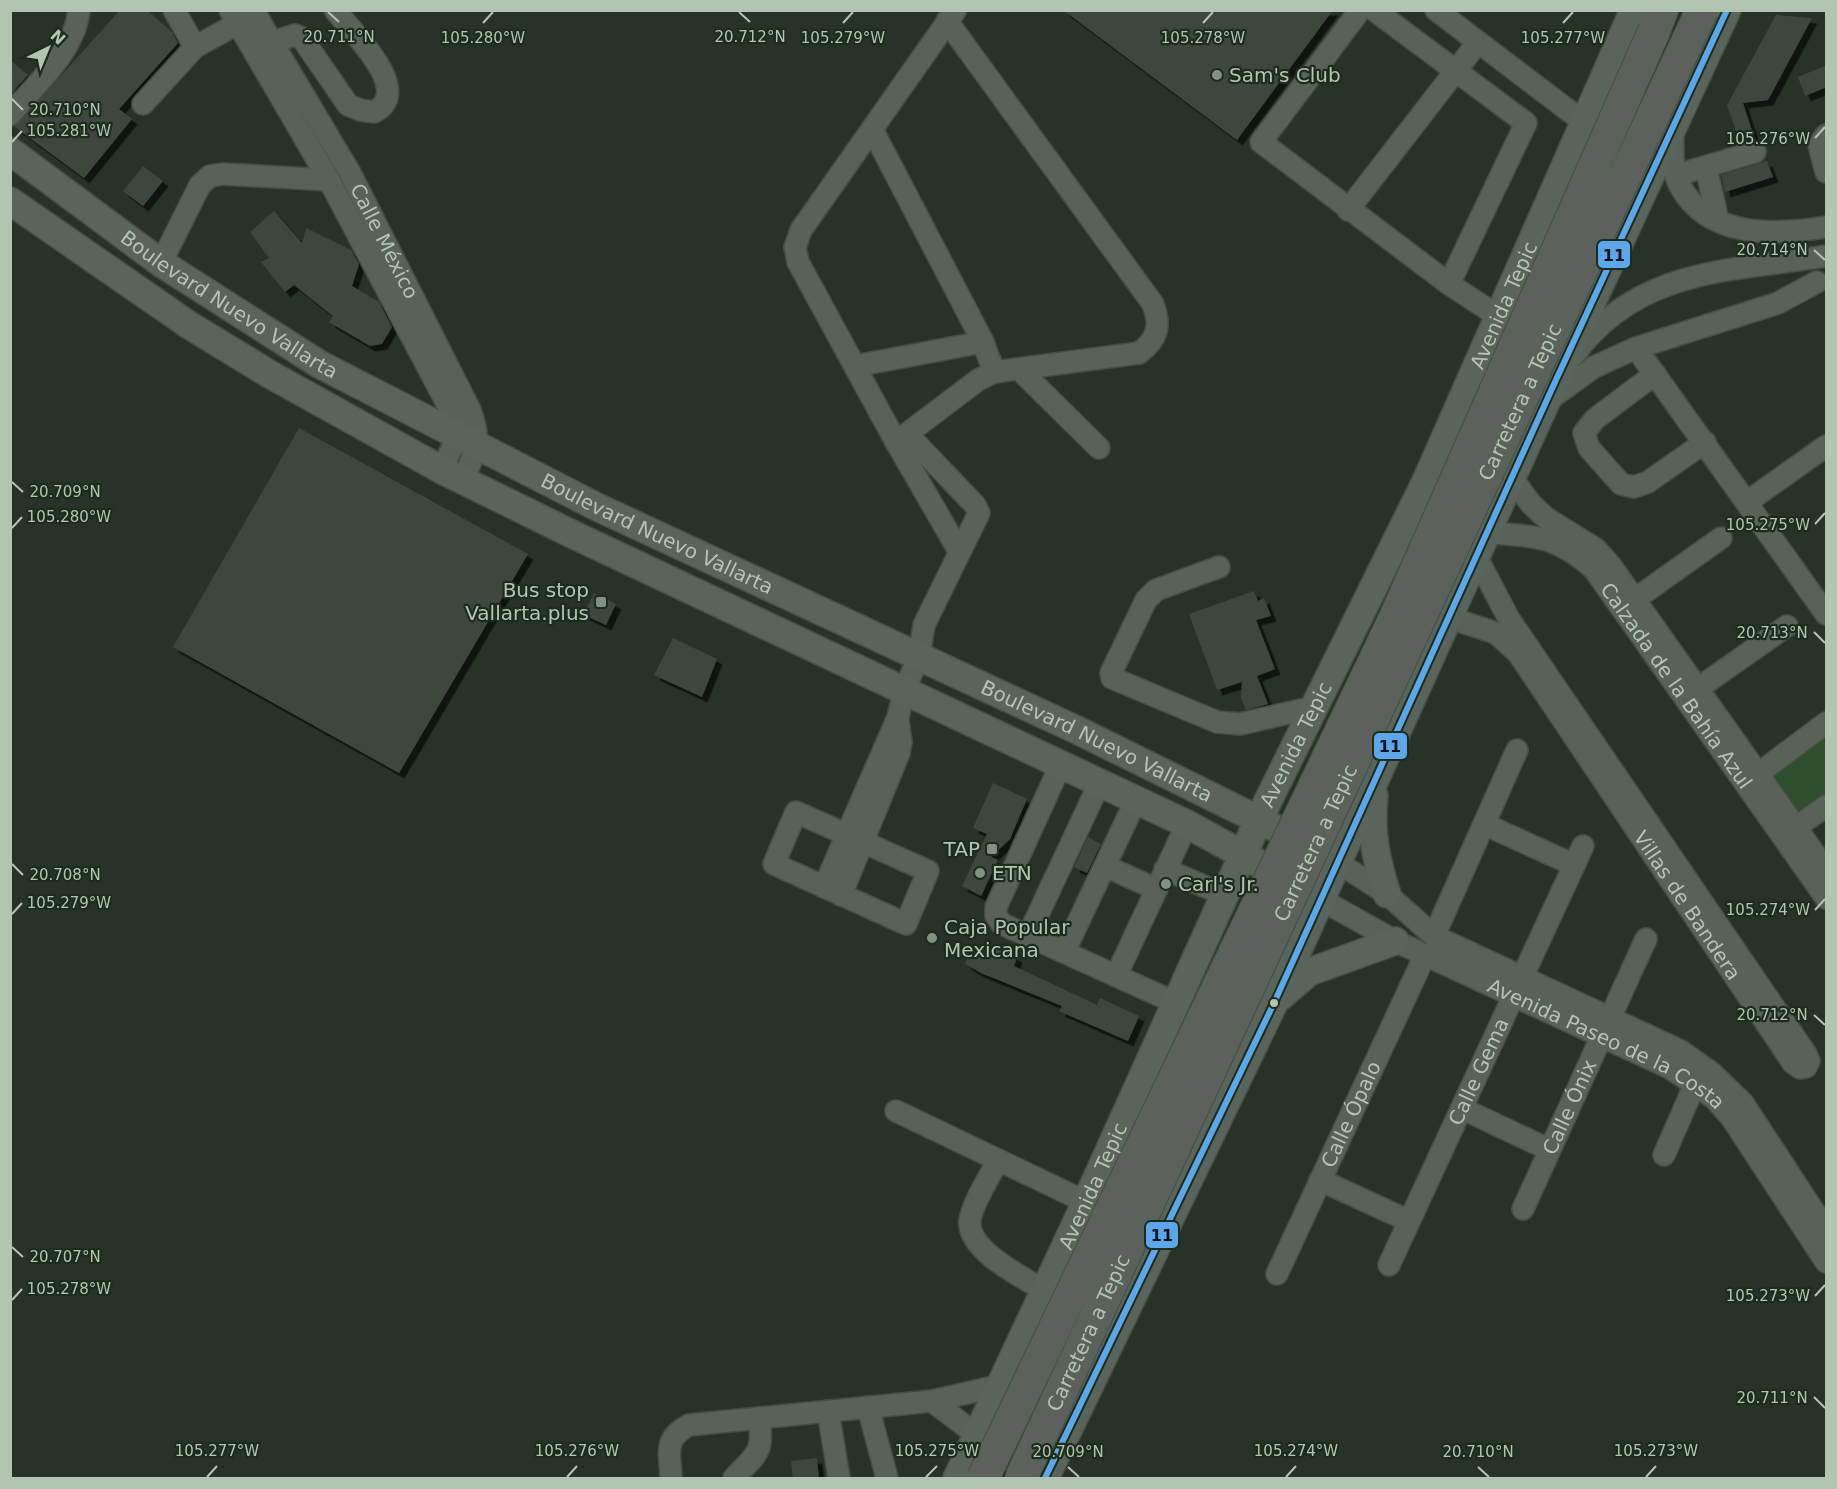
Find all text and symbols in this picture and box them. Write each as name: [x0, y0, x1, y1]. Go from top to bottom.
north arrow: [18, 18, 78, 78]
text: N: [47, 26, 69, 49]
text: 20.711°N: [303, 28, 375, 46]
text: 20.712°N: [714, 28, 786, 46]
text: 105.280°W: [441, 29, 525, 47]
text: 105.279°W: [801, 29, 885, 47]
text: 105.278°W: [1161, 29, 1245, 47]
text: 105.277°W: [1521, 29, 1605, 47]
place label: Sam's Club: [1229, 63, 1341, 87]
marker: Sam's Club: [1210, 68, 1224, 82]
text: 20.710°N: [29, 101, 101, 119]
text: 105.281°W: [27, 122, 111, 140]
text: 105.276°W: [1726, 130, 1810, 148]
street label: Calle México: [345, 180, 424, 303]
street label: Boulevard Nuevo Vallarta: [116, 225, 342, 384]
street label: Avenida Tepic: [1465, 238, 1542, 373]
line badge: 11: [1597, 240, 1631, 269]
text: 20.714°N: [1736, 241, 1808, 259]
text: 11: [1603, 246, 1625, 265]
street label: Carretera a Tepic: [1473, 320, 1567, 484]
street label: Boulevard Nuevo Vallarta: [537, 468, 777, 599]
text: 20.709°N: [29, 483, 101, 501]
text: 105.280°W: [27, 508, 111, 526]
text: 105.275°W: [1726, 516, 1810, 534]
place label: Bus stop Vallarta.plus: [465, 578, 589, 625]
street label: Calzada de la Bahía Azul: [1595, 578, 1757, 794]
marker: Bus stop Vallarta.plus: [594, 595, 608, 609]
text: 20.713°N: [1736, 624, 1808, 642]
street label: Boulevard Nuevo Vallarta: [977, 675, 1216, 807]
street label: Avenida Tepic: [1255, 678, 1337, 811]
line badge: 11: [1373, 732, 1408, 760]
text: 11: [1379, 737, 1401, 756]
street label: Carretera a Tepic: [1269, 761, 1362, 925]
street label: Villas de Bandera: [1629, 826, 1746, 985]
place label: TAP: [943, 837, 980, 861]
marker: TAP: [985, 842, 999, 856]
place label: ETN: [992, 861, 1032, 885]
text: 20.708°N: [29, 866, 101, 884]
marker: ETN: [973, 866, 987, 880]
place label: Carl's Jr.: [1178, 872, 1259, 896]
marker: Carl's Jr.: [1159, 877, 1173, 891]
text: 105.279°W: [27, 894, 111, 912]
text: 105.274°W: [1726, 901, 1810, 919]
place label: Caja Popular Mexicana: [944, 915, 1070, 962]
marker: Caja Popular Mexicana: [925, 931, 939, 945]
street label: Avenida Paseo de la Costa: [1484, 973, 1730, 1114]
unlabelled marker: [1268, 997, 1280, 1009]
text: 20.712°N: [1736, 1006, 1808, 1024]
street label: Calle Gema: [1443, 1014, 1514, 1129]
street label: Calle Ónix: [1537, 1056, 1602, 1158]
street label: Calle Ópalo: [1316, 1057, 1386, 1171]
street label: Avenida Tepic: [1054, 1119, 1132, 1253]
line badge: 11: [1145, 1221, 1179, 1249]
text: 11: [1151, 1226, 1173, 1245]
text: 20.707°N: [29, 1248, 101, 1266]
street label: Carretera a Tepic: [1042, 1251, 1135, 1415]
text: 105.278°W: [27, 1280, 111, 1298]
text: 105.273°W: [1726, 1287, 1810, 1305]
text: 20.711°N: [1736, 1389, 1808, 1407]
text: 105.277°W: [175, 1442, 259, 1460]
text: 105.276°W: [535, 1442, 619, 1460]
text: 105.275°W: [895, 1442, 979, 1460]
text: 105.274°W: [1254, 1442, 1338, 1460]
text: 105.273°W: [1614, 1442, 1698, 1460]
text: 20.709°N: [1032, 1443, 1104, 1461]
text: 20.710°N: [1442, 1443, 1514, 1461]

